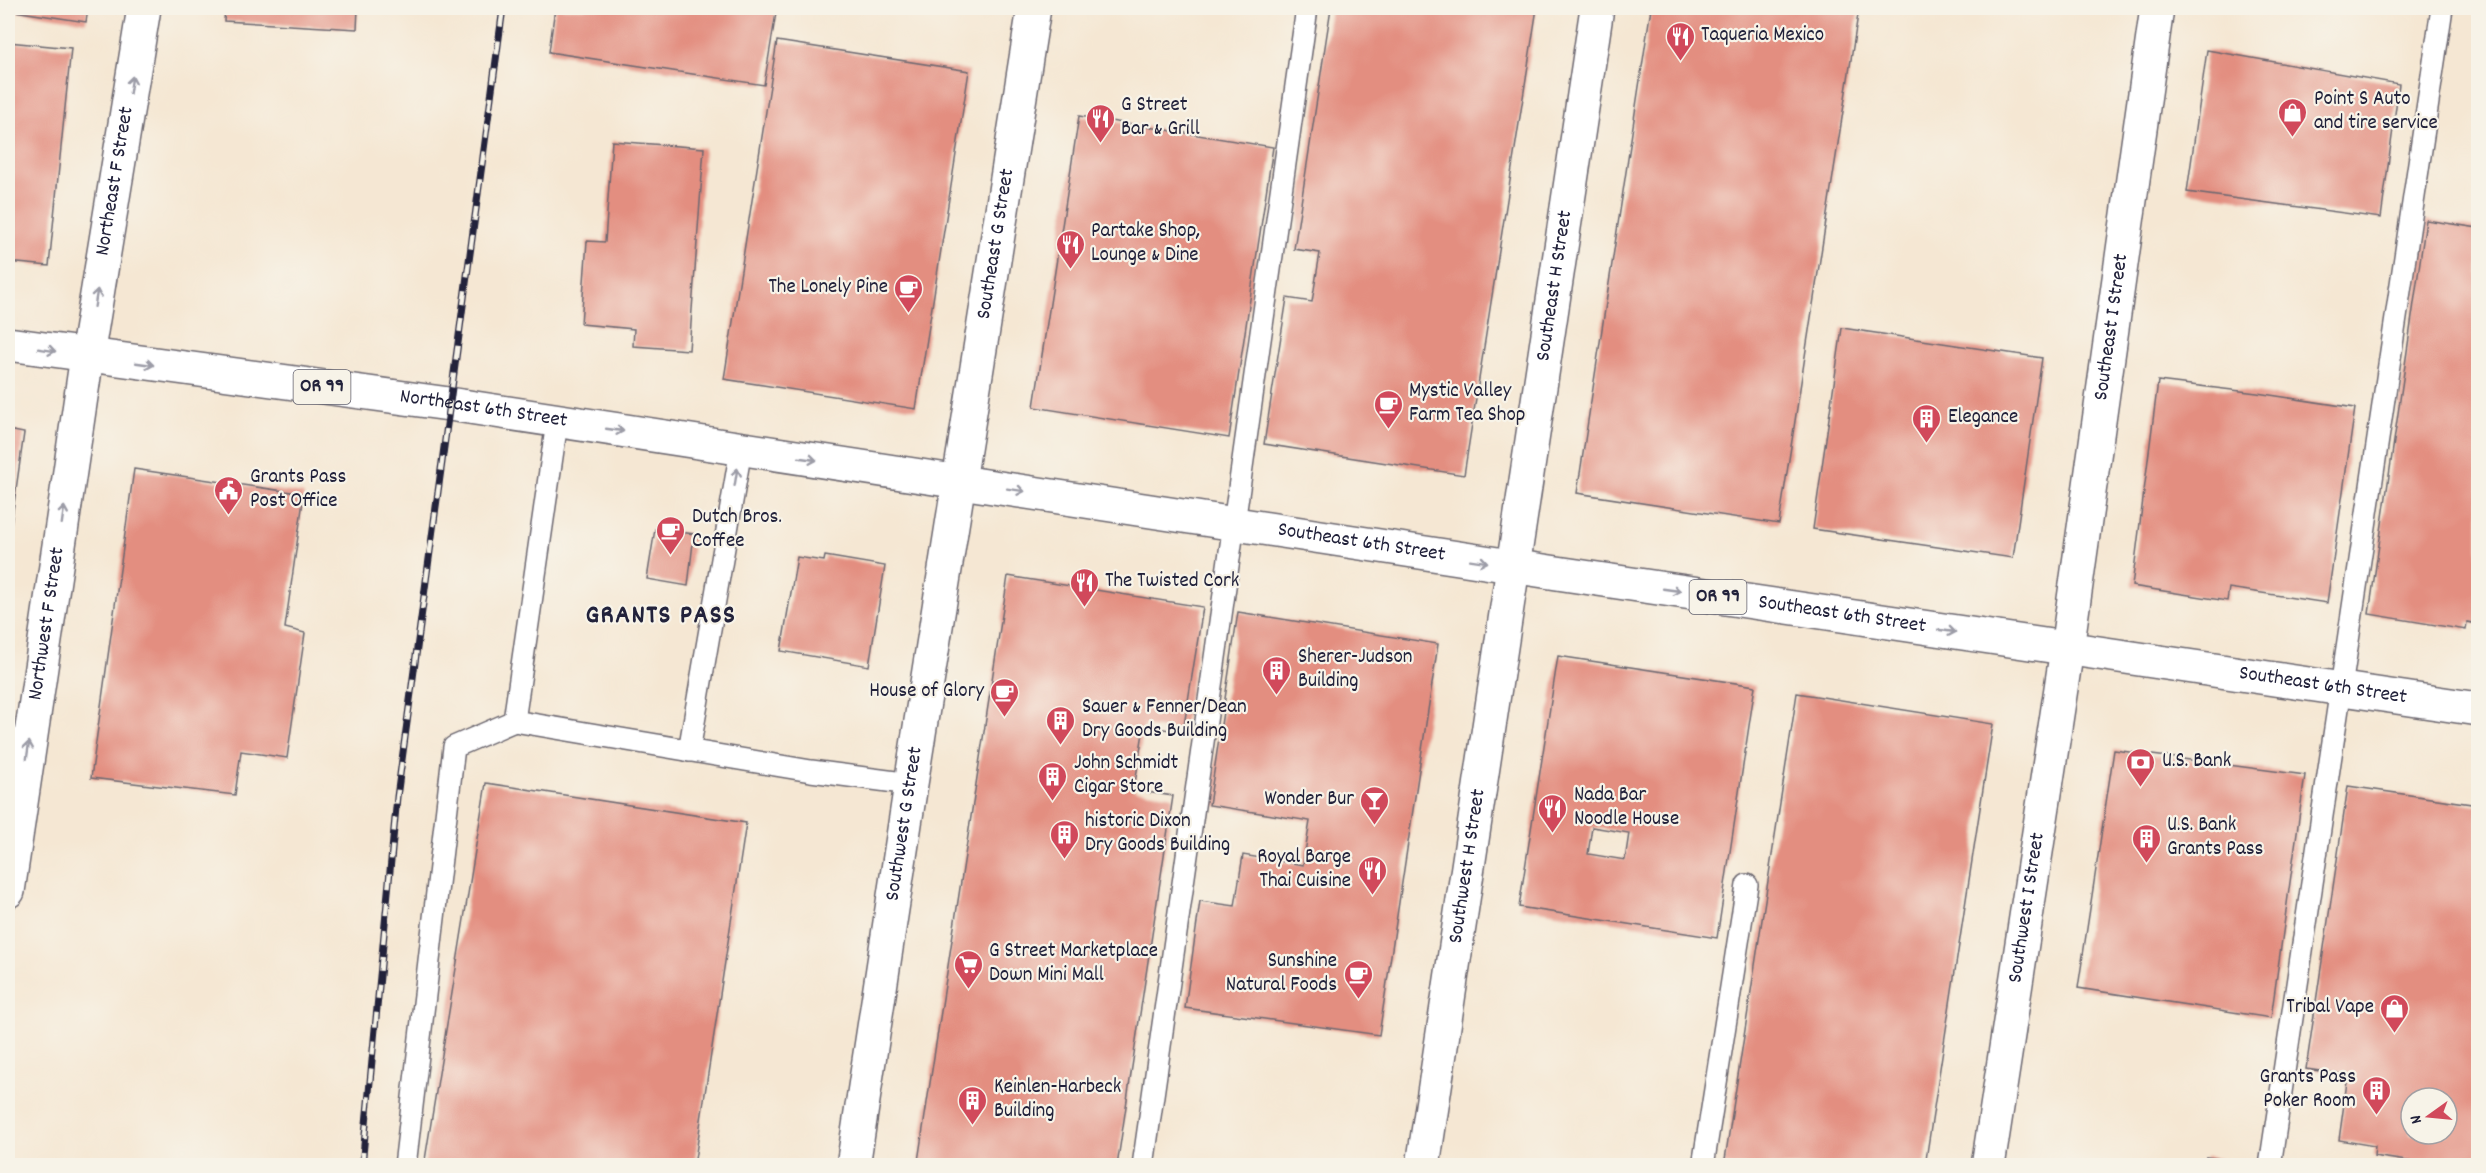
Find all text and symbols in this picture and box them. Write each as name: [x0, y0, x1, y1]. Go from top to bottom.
restaurant icon: Taqueria Mexico: [1664, 20, 1696, 62]
place label: Taqueria Mexico: [1701, 21, 1824, 51]
one-way arrow: [126, 76, 137, 96]
place label: Point S Auto and tire service: [2314, 85, 2438, 139]
place label: G Street Bar & Grill: [1121, 91, 1200, 145]
shop icon: Point S Auto and tire service: [2277, 96, 2309, 138]
restaurant icon: G Street Bar & Grill: [1084, 102, 1116, 144]
street label: Northeast F Street: [89, 104, 143, 258]
street label: Southeast G Street: [970, 166, 1023, 322]
street label: Southeast H Street: [1529, 208, 1581, 363]
place label: Partake Shop, Lounge & Dine: [1091, 217, 1200, 271]
restaurant icon: Partake Shop, Lounge & Dine: [1054, 228, 1086, 270]
street label: Southeast I Street: [2087, 252, 2137, 403]
cafe icon: The Lonely Pine: [893, 272, 925, 314]
place label: The Lonely Pine: [768, 273, 888, 303]
one-way arrow: [91, 289, 102, 309]
one-way arrow: [37, 345, 57, 356]
one-way arrow: [135, 359, 155, 370]
road number: OR 99: [294, 370, 350, 404]
place label: Mystic Valley Farm Tea Shop: [1409, 377, 1525, 431]
street label: Northeast 6th Street: [398, 382, 570, 437]
cafe icon: Mystic Valley Farm Tea Shop: [1372, 388, 1404, 430]
building icon: Elegance: [1911, 402, 1943, 444]
place label: Elegance: [1948, 403, 2018, 433]
one-way arrow: [604, 425, 624, 436]
one-way arrow: [797, 453, 817, 464]
place label: Grants Pass Post Office: [250, 463, 346, 517]
one-way arrow: [731, 467, 742, 487]
public building icon: Grants Pass Post Office: [213, 474, 245, 516]
one-way arrow: [1006, 484, 1026, 495]
place label: Dutch Bros. Coffee: [692, 503, 782, 557]
one-way arrow: [58, 506, 69, 526]
cafe icon: Dutch Bros. Coffee: [655, 514, 687, 556]
street label: Southeast 6th Street: [1276, 516, 1447, 571]
street label: Northwest F Street: [21, 545, 74, 702]
one-way arrow: [1468, 556, 1488, 567]
restaurant icon: The Twisted Cork: [1068, 566, 1100, 608]
place label: The Twisted Cork: [1105, 567, 1239, 597]
road number: OR 99: [1690, 580, 1746, 614]
one-way arrow: [1661, 585, 1681, 596]
street label: Southeast 6th Street: [1756, 588, 1928, 642]
district label: GRANTS PASS: [585, 597, 737, 636]
one-way arrow: [1937, 626, 1957, 637]
place label: Sherer-Judson Building: [1298, 643, 1413, 697]
building icon: Sherer-Judson Building: [1261, 654, 1293, 696]
street label: Southeast 6th Street: [2237, 659, 2409, 713]
cafe icon: House of Glory: [989, 676, 1021, 718]
place label: House of Glory: [869, 677, 984, 707]
place label: Sauer & Fenner/Dean Dry Goods Building: [1082, 693, 1247, 747]
building icon: Sauer & Fenner/Dean Dry Goods Building: [1045, 704, 1077, 746]
one-way arrow: [23, 740, 34, 760]
street label: Southwest G Street: [878, 744, 932, 903]
bank icon: U.S. Bank: [2125, 746, 2157, 788]
place label: U.S. Bank: [2162, 747, 2231, 777]
place label: John Schmidt Cigar Store: [1074, 749, 1179, 803]
building icon: John Schmidt Cigar Store: [1037, 760, 1069, 802]
place label: Nada Bar Noodle House: [1574, 781, 1679, 835]
bar icon: Wonder Bur: [1359, 784, 1391, 826]
place label: Wonder Bur: [1264, 785, 1354, 815]
street label: Southwest H Street: [1442, 787, 1494, 946]
restaurant icon: Nada Bar Noodle House: [1537, 792, 1569, 834]
place label: historic Dixon Dry Goods Building: [1085, 807, 1230, 861]
place label: U.S. Bank Grants Pass: [2167, 811, 2263, 865]
building icon: historic Dixon Dry Goods Building: [1048, 818, 1080, 860]
building icon: U.S. Bank Grants Pass: [2130, 822, 2162, 864]
street label: Southwest I Street: [2001, 831, 2054, 985]
place label: Royal Barge Thai Cuisine: [1257, 843, 1351, 897]
restaurant icon: Royal Barge Thai Cuisine: [1356, 854, 1388, 896]
place label: G Street Marketplace Down Mini Mall: [989, 937, 1158, 991]
place label: Sunshine Natural Foods: [1226, 947, 1337, 1001]
supermarket icon: G Street Marketplace Down Mini Mall: [952, 948, 984, 990]
cafe icon: Sunshine Natural Foods: [1342, 958, 1374, 1000]
shop icon: Tribal Vape: [2379, 992, 2411, 1034]
place label: Tribal Vape: [2286, 993, 2374, 1023]
place label: Grants Pass Poker Room: [2260, 1063, 2356, 1117]
place label: Keinlen-Harbeck Building: [994, 1073, 1121, 1127]
building icon: Grants Pass Poker Room: [2361, 1074, 2393, 1116]
building icon: Keinlen-Harbeck Building: [957, 1084, 989, 1126]
north arrow: [2399, 1086, 2459, 1146]
text: N: [2405, 1112, 2429, 1126]

